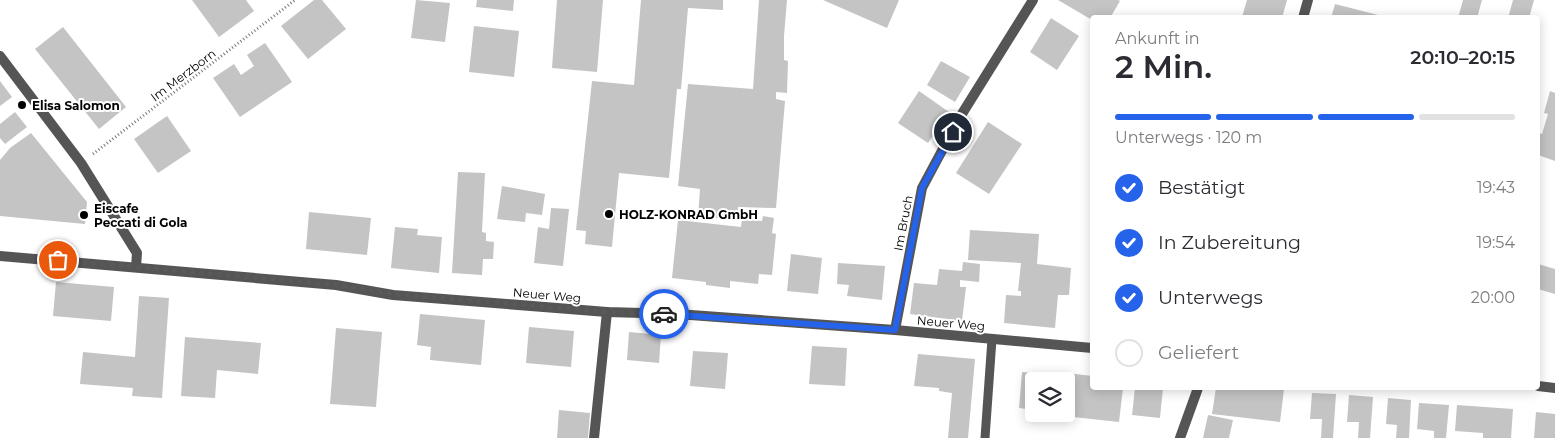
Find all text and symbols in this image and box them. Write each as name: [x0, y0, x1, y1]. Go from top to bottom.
text: Ankunft in: [1115, 29, 1200, 48]
street label: Im Merzborn: [147, 46, 219, 104]
text: 20:10–20:15: [1410, 46, 1515, 69]
text: 2 Min.: [1115, 47, 1212, 86]
place label: Elisa Salomon: [32, 98, 120, 113]
marker: Elisa Salomon: [16, 99, 28, 111]
pin: [932, 111, 974, 153]
icon: home: [939, 118, 967, 146]
text: Unterwegs · 120 m: [1115, 128, 1262, 147]
icon: check: [1115, 174, 1143, 202]
text: Bestätigt: [1158, 176, 1245, 199]
text: 19:43: [1477, 178, 1515, 197]
street label: Im Bruch: [890, 194, 916, 252]
place label: Eiscafe Peccati di Gola: [94, 201, 187, 230]
place label: HOLZ-KONRAD GmbH: [619, 207, 758, 222]
marker: HOLZ-KONRAD GmbH: [603, 208, 615, 220]
marker: Eiscafe Peccati di Gola: [78, 209, 90, 221]
icon: check: [1115, 229, 1143, 257]
text: In Zubereitung: [1158, 231, 1301, 254]
text: 19:54: [1476, 233, 1515, 252]
pin: [37, 239, 79, 281]
icon: bag: [44, 246, 72, 274]
icon: check: [1115, 284, 1143, 312]
street label: Neuer Weg: [512, 285, 582, 305]
text: Unterwegs: [1158, 286, 1263, 309]
text: 20:00: [1471, 288, 1515, 307]
courier: [639, 289, 689, 339]
icon: car: [650, 300, 678, 328]
street label: Neuer Weg: [916, 313, 986, 333]
text: Geliefert: [1158, 341, 1239, 364]
map controls: [1025, 372, 1075, 422]
button: layers: [1025, 372, 1075, 422]

